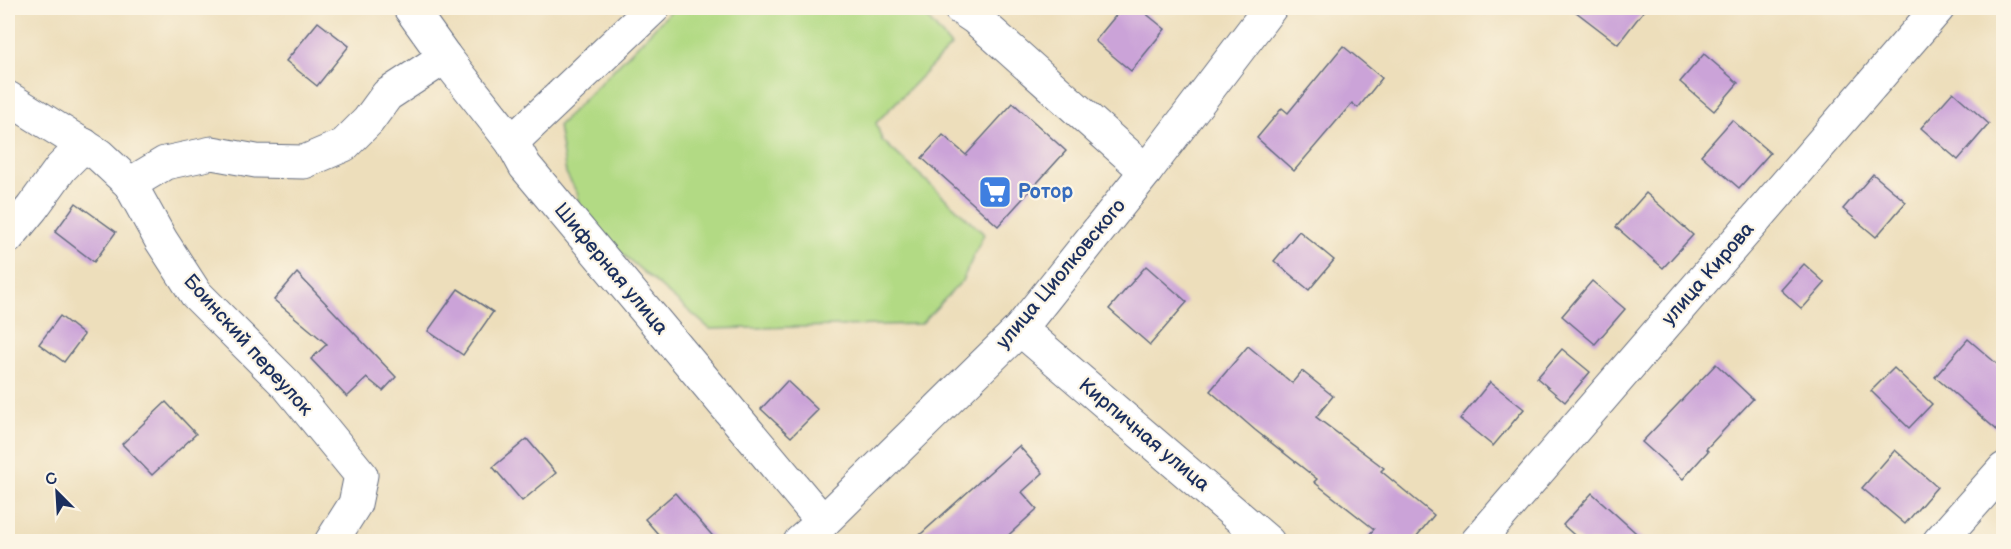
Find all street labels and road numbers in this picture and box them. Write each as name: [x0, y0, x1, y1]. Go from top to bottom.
street label: улица Циолковского: [991, 194, 1131, 354]
street label: Шиферная улица: [549, 198, 673, 340]
street label: улица Кирова: [1657, 217, 1759, 330]
street label: Боинский переулок: [178, 269, 318, 421]
street label: Кирпичная улица: [1074, 373, 1214, 497]

